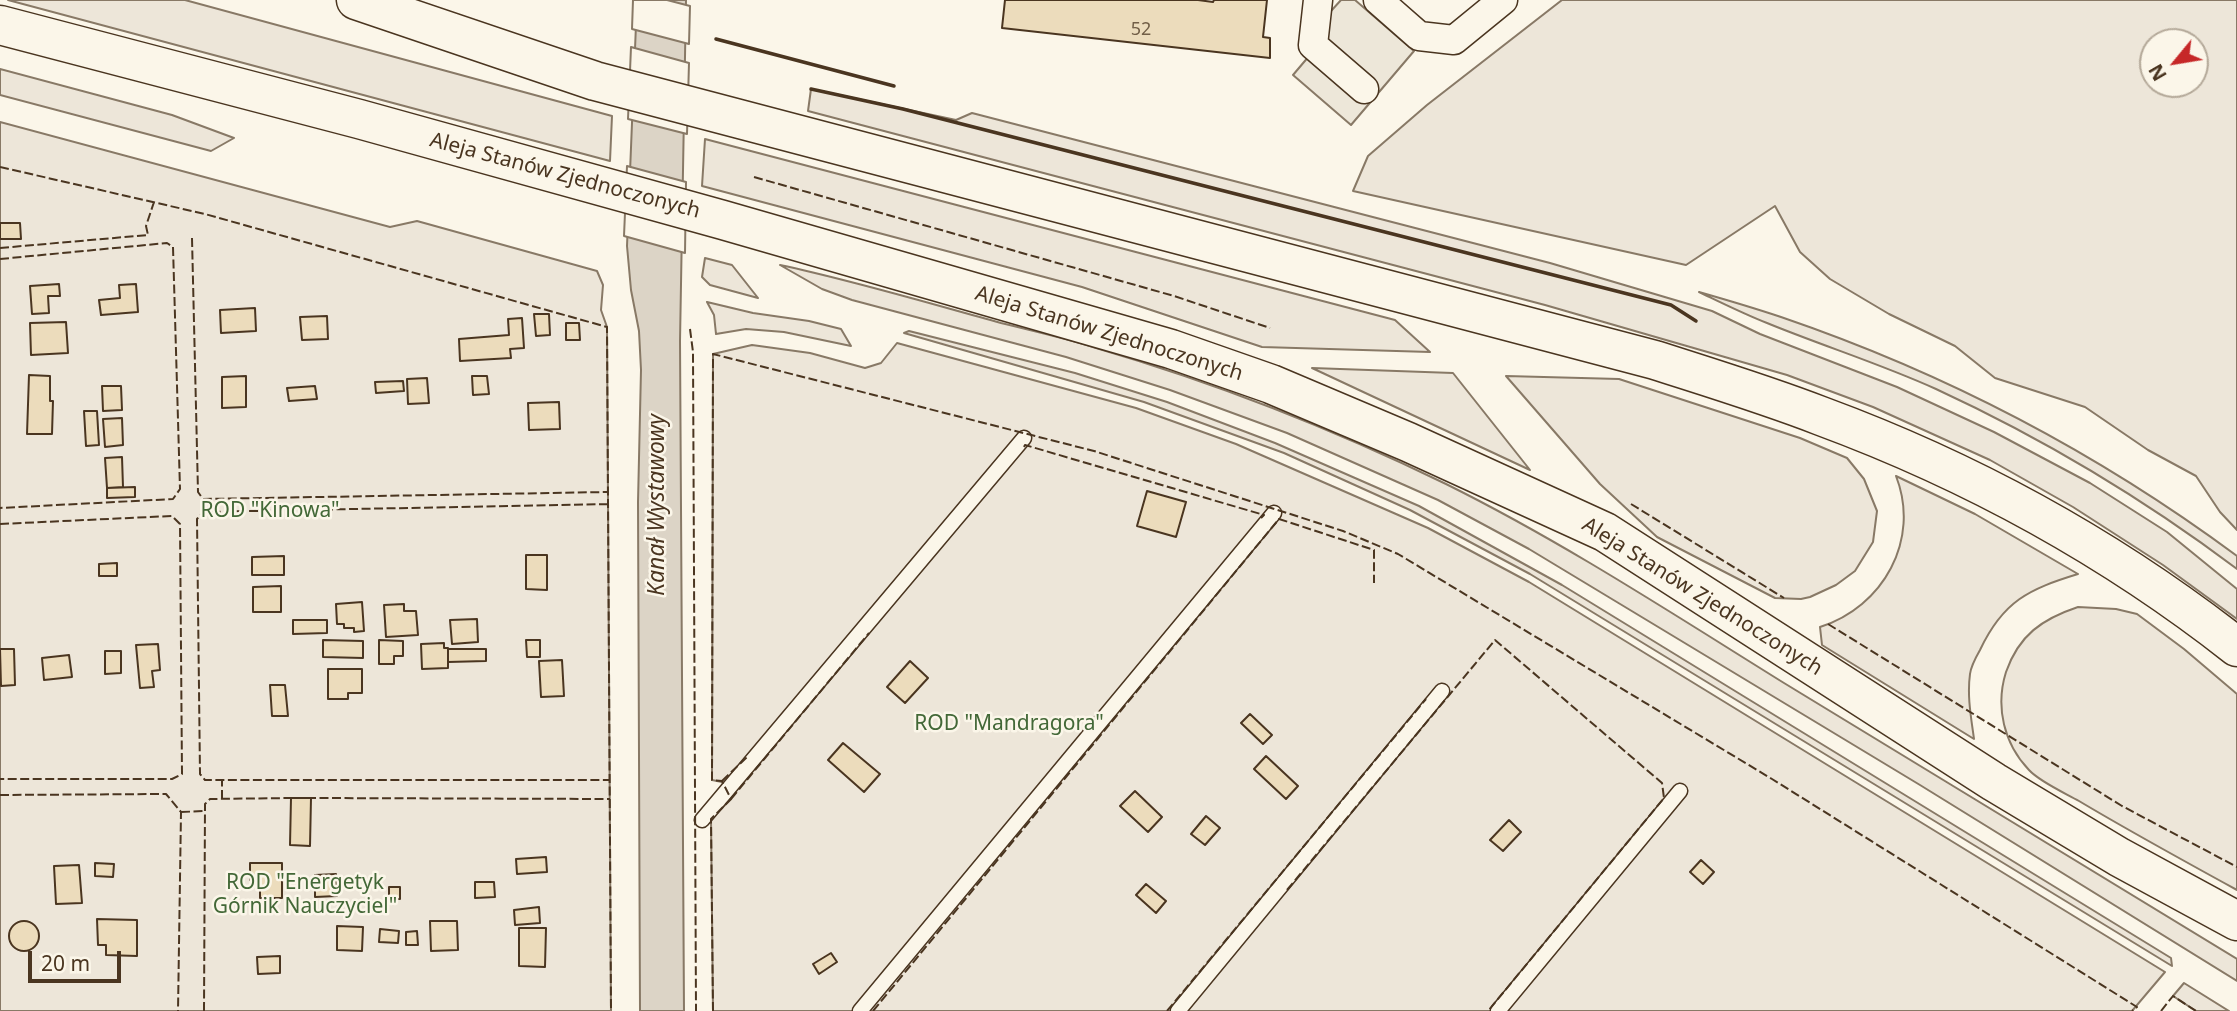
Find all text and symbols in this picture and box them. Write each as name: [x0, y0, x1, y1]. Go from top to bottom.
house number: 52: [1131, 19, 1151, 41]
north arrow: [2139, 28, 2209, 98]
text: N: [2142, 59, 2173, 86]
street label: Aleja Stanów Zjednoczonych: [427, 128, 703, 224]
street label: Aleja Stanów Zjednoczonych: [972, 281, 1246, 387]
water label: Kanał Wystawowy: [643, 414, 671, 596]
park label: ROD "Kinowa": [200, 498, 340, 524]
street label: Aleja Stanów Zjednoczonych: [1577, 512, 1827, 682]
park label: ROD "Mandragora": [914, 711, 1104, 737]
park label: ROD "Energetyk Górnik Nauczyciel": [213, 870, 397, 920]
scale bar: [32, 937, 124, 981]
text: 20 m: [41, 949, 90, 977]

